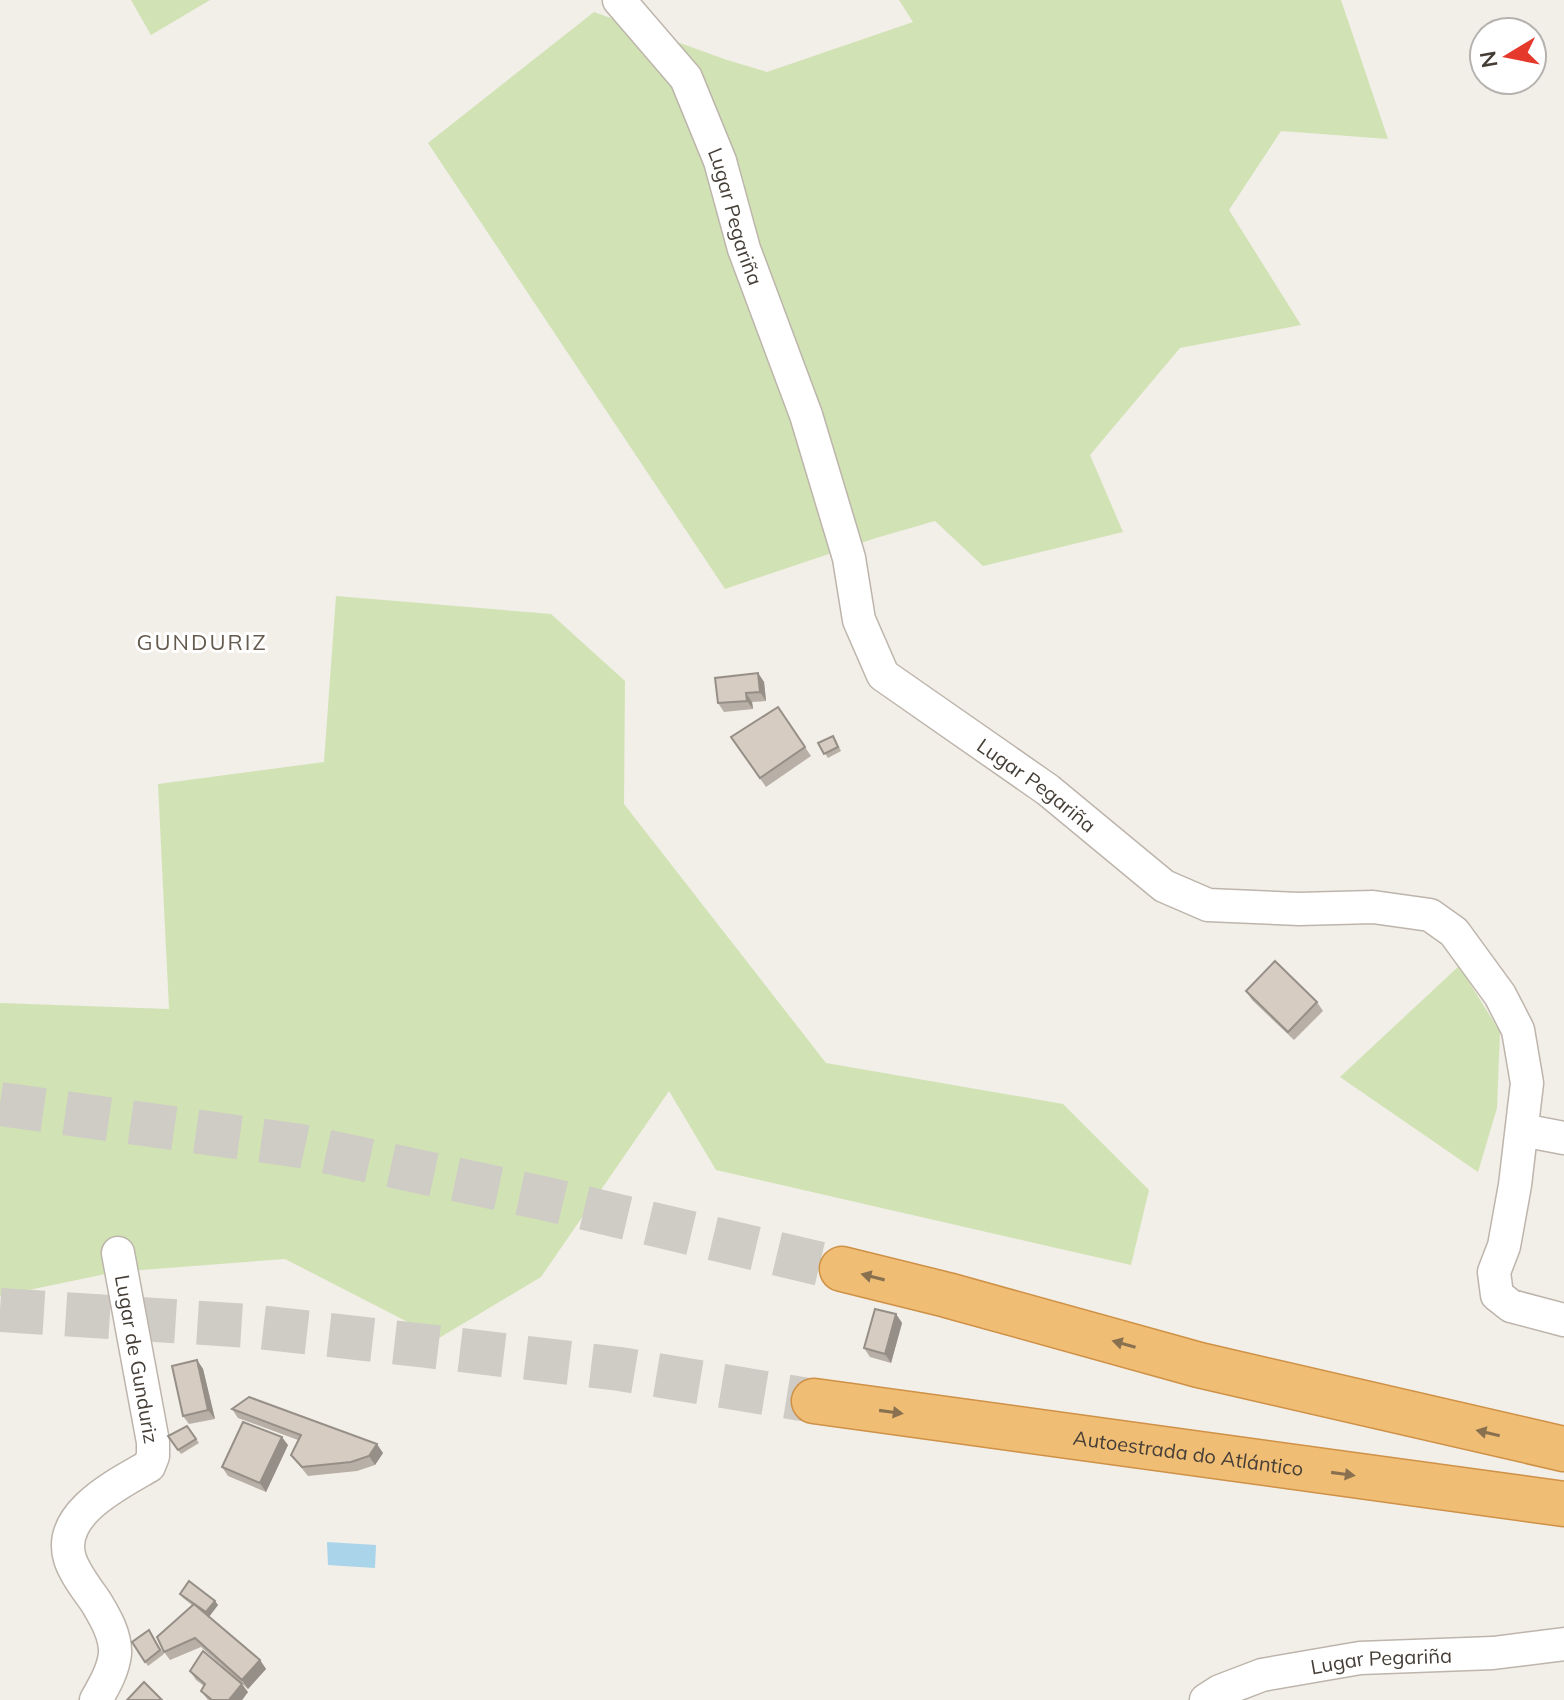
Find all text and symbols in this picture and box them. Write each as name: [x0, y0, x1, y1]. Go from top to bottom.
north arrow: [1468, 16, 1548, 96]
text: N: [1473, 49, 1504, 70]
street label: Lugar Pegariña: [703, 144, 769, 288]
district label: GUNDURIZ: [136, 628, 268, 656]
street label: Lugar Pegariña: [973, 732, 1101, 837]
one-way arrow: [860, 1270, 885, 1282]
street label: Lugar de Gunduriz: [110, 1273, 164, 1445]
one-way arrow: [1112, 1337, 1136, 1350]
one-way arrow: [879, 1406, 904, 1419]
street label: Autoestrada do Atlántico: [1072, 1424, 1305, 1481]
one-way arrow: [1475, 1426, 1500, 1439]
one-way arrow: [1331, 1468, 1356, 1481]
street label: Lugar Pegariña: [1308, 1642, 1452, 1679]

